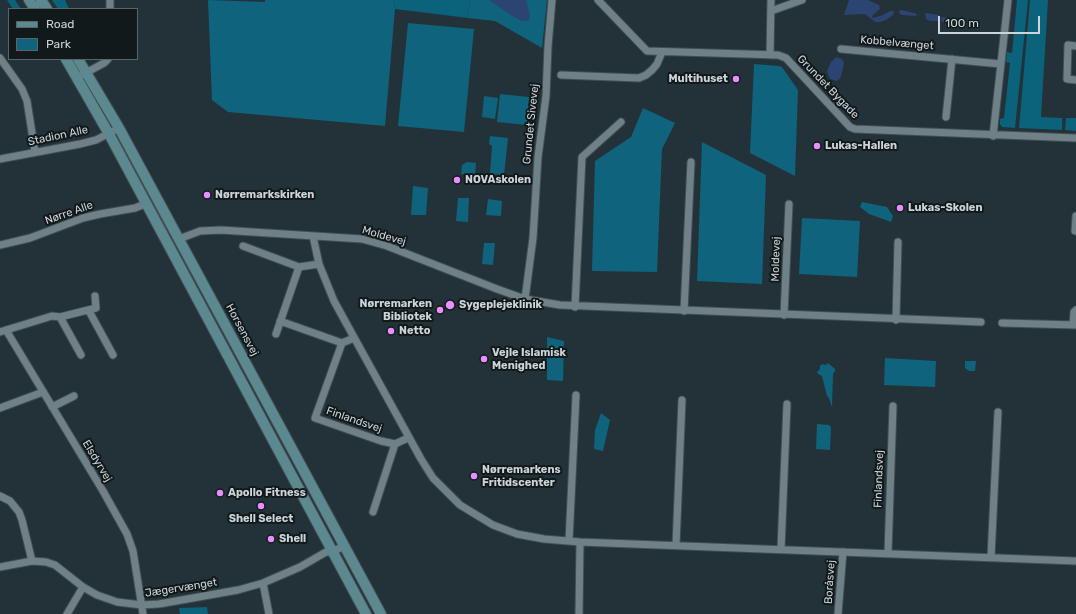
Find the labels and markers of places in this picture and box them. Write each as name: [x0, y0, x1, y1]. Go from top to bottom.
place label: Multihuset: [668, 72, 728, 86]
marker: Multihuset: [731, 74, 741, 84]
place label: Lukas-Hallen: [825, 139, 897, 153]
marker: Lukas-Hallen: [812, 141, 822, 151]
place label: NOVAskolen: [465, 173, 531, 187]
marker: NOVAskolen: [452, 175, 462, 185]
place label: Nørremarkskirken: [215, 188, 314, 202]
marker: Nørremarkskirken: [202, 190, 212, 200]
place label: Lukas-Skolen: [908, 201, 982, 215]
marker: Lukas-Skolen: [895, 203, 905, 213]
place label: Nørremarken Bibliotek: [360, 297, 432, 323]
place label: Sygeplejeklinik: [459, 298, 542, 312]
marker: Sygeplejeklinik: [444, 299, 456, 311]
marker: Nørremarken Bibliotek: [435, 305, 445, 315]
place label: Netto: [399, 324, 430, 338]
marker: Netto: [386, 326, 396, 336]
place label: Vejle Islamisk Menighed: [492, 346, 566, 372]
marker: Vejle Islamisk Menighed: [479, 354, 489, 364]
place label: Nørremarkens Fritidscenter: [482, 463, 561, 489]
marker: Nørremarkens Fritidscenter: [469, 471, 479, 481]
place label: Apollo Fitness: [228, 486, 306, 500]
marker: Apollo Fitness: [215, 488, 225, 498]
marker: Shell Select: [256, 501, 266, 511]
place label: Shell Select: [229, 512, 293, 526]
place label: Shell: [279, 532, 306, 546]
marker: Shell: [266, 534, 276, 544]

